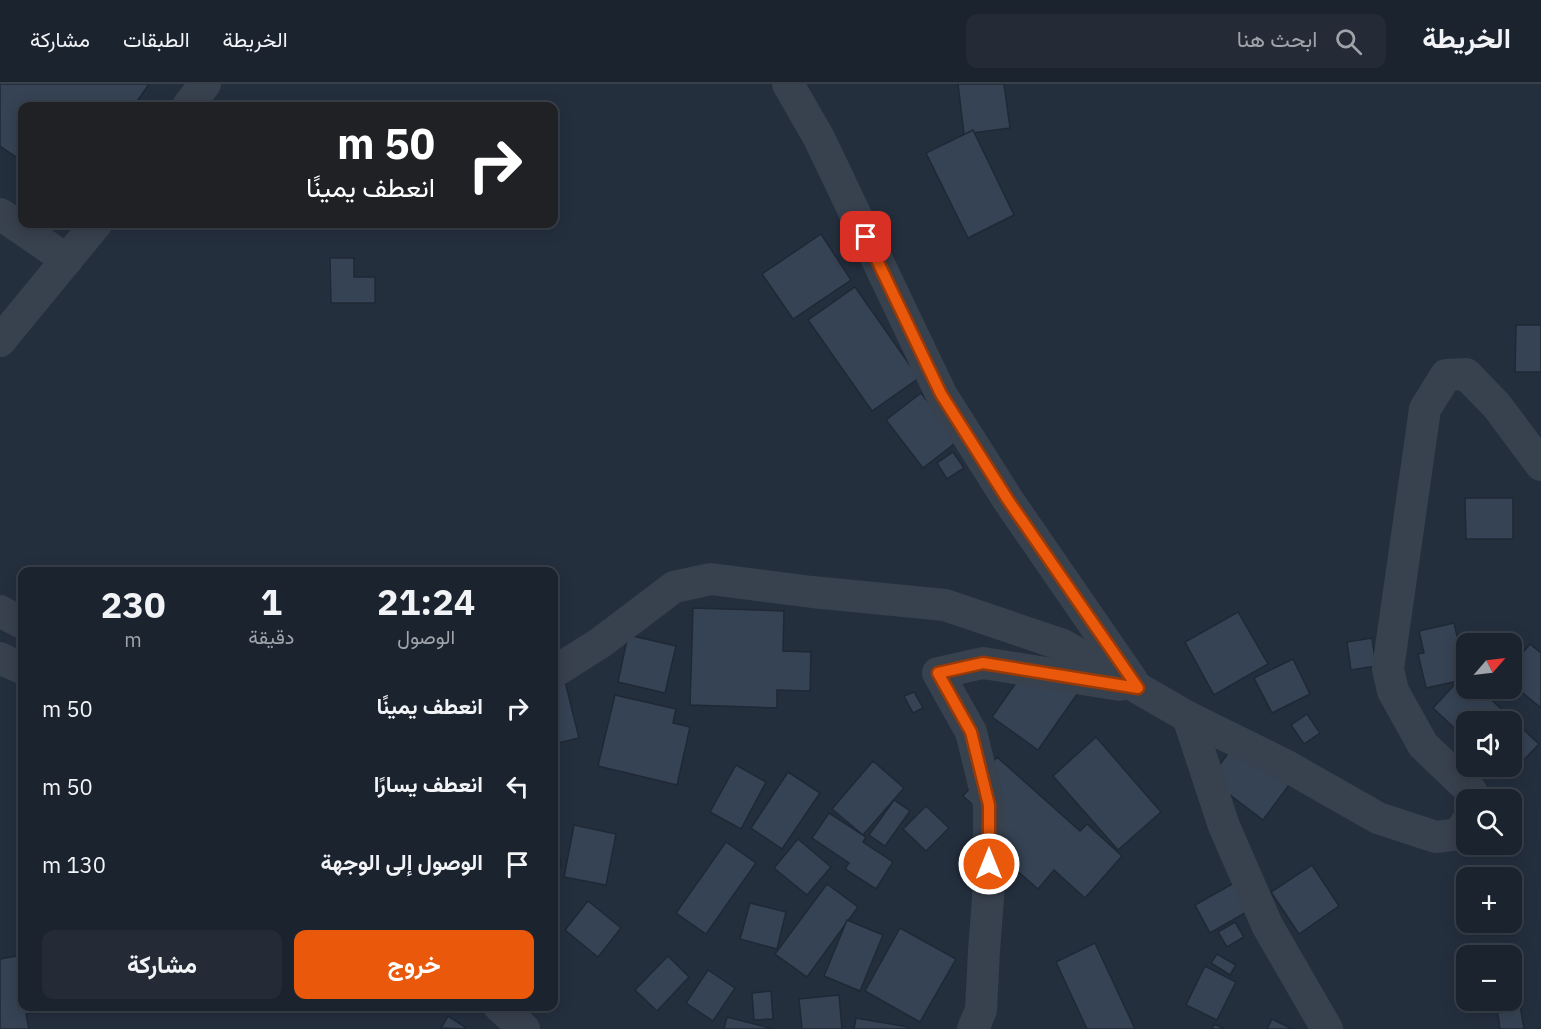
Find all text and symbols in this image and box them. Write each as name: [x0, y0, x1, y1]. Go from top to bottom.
search box: [966, 14, 1386, 68]
text: الخريطة: [1422, 19, 1511, 56]
text: ابحث هنا: [1237, 24, 1317, 53]
text: مشاركة: [30, 25, 90, 53]
text: الطبقات: [123, 25, 190, 53]
text: الخريطة: [223, 25, 288, 53]
icon: search: [1332, 25, 1365, 58]
text: 50 m: [337, 116, 435, 171]
icon: right: [456, 126, 534, 204]
text: انعطف يمينًا: [306, 169, 435, 204]
pin: [840, 211, 891, 262]
icon: arrive: [849, 220, 882, 253]
text: 1: [260, 578, 282, 625]
text: 21:24: [377, 578, 475, 625]
text: 230: [101, 581, 166, 628]
text: دقيقة: [248, 623, 294, 650]
text: الوصول: [397, 623, 455, 650]
text: m: [124, 626, 142, 653]
north arrow: [1456, 633, 1522, 699]
map controls: [1456, 633, 1522, 1011]
text: انعطف يمينًا: [376, 691, 483, 720]
icon: right: [501, 692, 534, 725]
text: 50 m: [42, 694, 93, 723]
button: sound: [1456, 711, 1522, 777]
text: انعطف يسارًا: [374, 769, 483, 798]
icon: left: [501, 770, 534, 803]
text: 50 m: [42, 772, 93, 801]
button: search: [1456, 789, 1522, 855]
position arrow: [957, 832, 1021, 896]
text: الوصول إلى الوجهة: [321, 847, 483, 876]
icon: arrive: [501, 848, 534, 881]
text: 130 m: [42, 850, 106, 879]
button: +: [1456, 867, 1522, 933]
button: مشاركة: [42, 930, 282, 999]
button: خروج: [294, 930, 534, 999]
button: −: [1456, 945, 1522, 1011]

